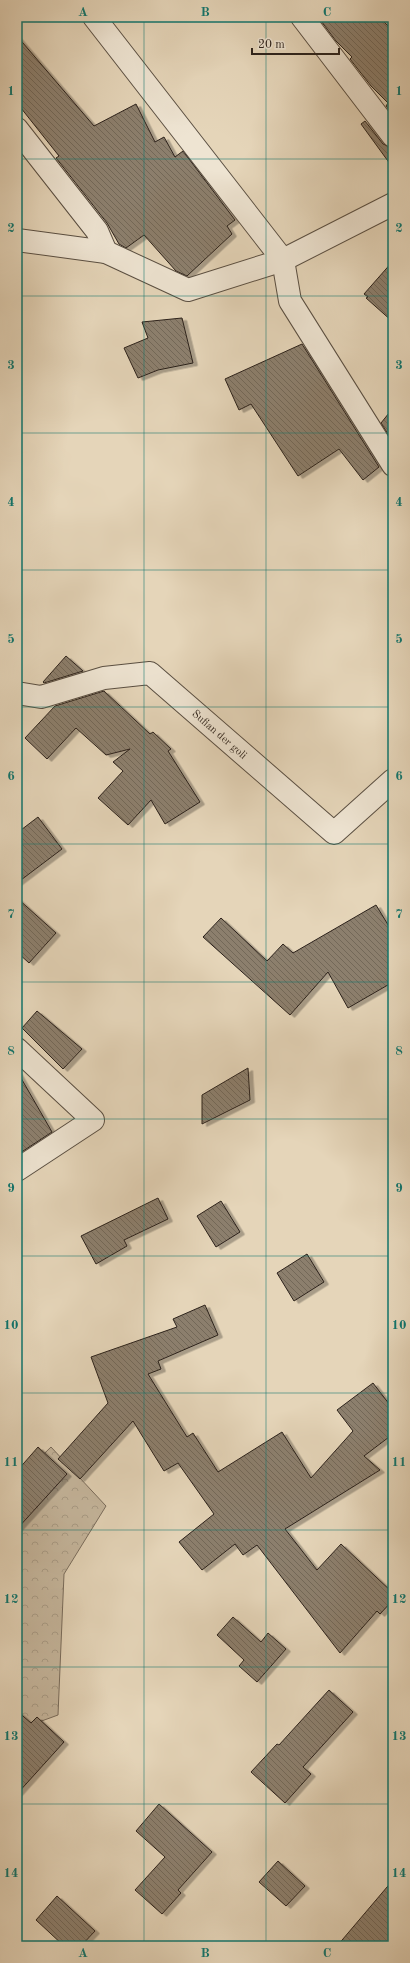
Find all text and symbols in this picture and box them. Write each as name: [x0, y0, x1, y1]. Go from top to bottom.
text: A: [78, 6, 88, 19]
text: B: [200, 6, 210, 19]
text: C: [323, 6, 331, 19]
scale bar: [252, 30, 339, 56]
text: 20 m: [258, 39, 285, 51]
text: 1: [7, 85, 15, 98]
text: 1: [395, 85, 403, 98]
text: 2: [7, 222, 15, 235]
text: 2: [395, 222, 403, 235]
text: 3: [7, 359, 15, 372]
text: 3: [395, 359, 403, 372]
text: 4: [7, 496, 15, 509]
text: 4: [395, 496, 403, 509]
text: 5: [7, 633, 15, 646]
text: 5: [395, 633, 403, 646]
street label: Sufian der goli: [189, 708, 249, 762]
text: 6: [7, 770, 15, 783]
text: 6: [395, 770, 403, 783]
text: 7: [7, 908, 15, 921]
text: 7: [395, 908, 403, 921]
text: 8: [7, 1045, 15, 1058]
text: 8: [395, 1045, 403, 1058]
text: 9: [7, 1182, 15, 1195]
text: 9: [395, 1182, 403, 1195]
text: 10: [3, 1319, 19, 1332]
text: 10: [391, 1319, 407, 1332]
text: 11: [3, 1456, 19, 1469]
text: 11: [391, 1456, 407, 1469]
text: 12: [3, 1593, 19, 1606]
text: 12: [391, 1593, 407, 1606]
text: 13: [3, 1730, 19, 1743]
text: 13: [391, 1730, 407, 1743]
text: 14: [3, 1867, 19, 1880]
text: 14: [391, 1867, 407, 1880]
text: A: [78, 1947, 88, 1960]
text: B: [200, 1947, 210, 1960]
text: C: [323, 1947, 331, 1960]

